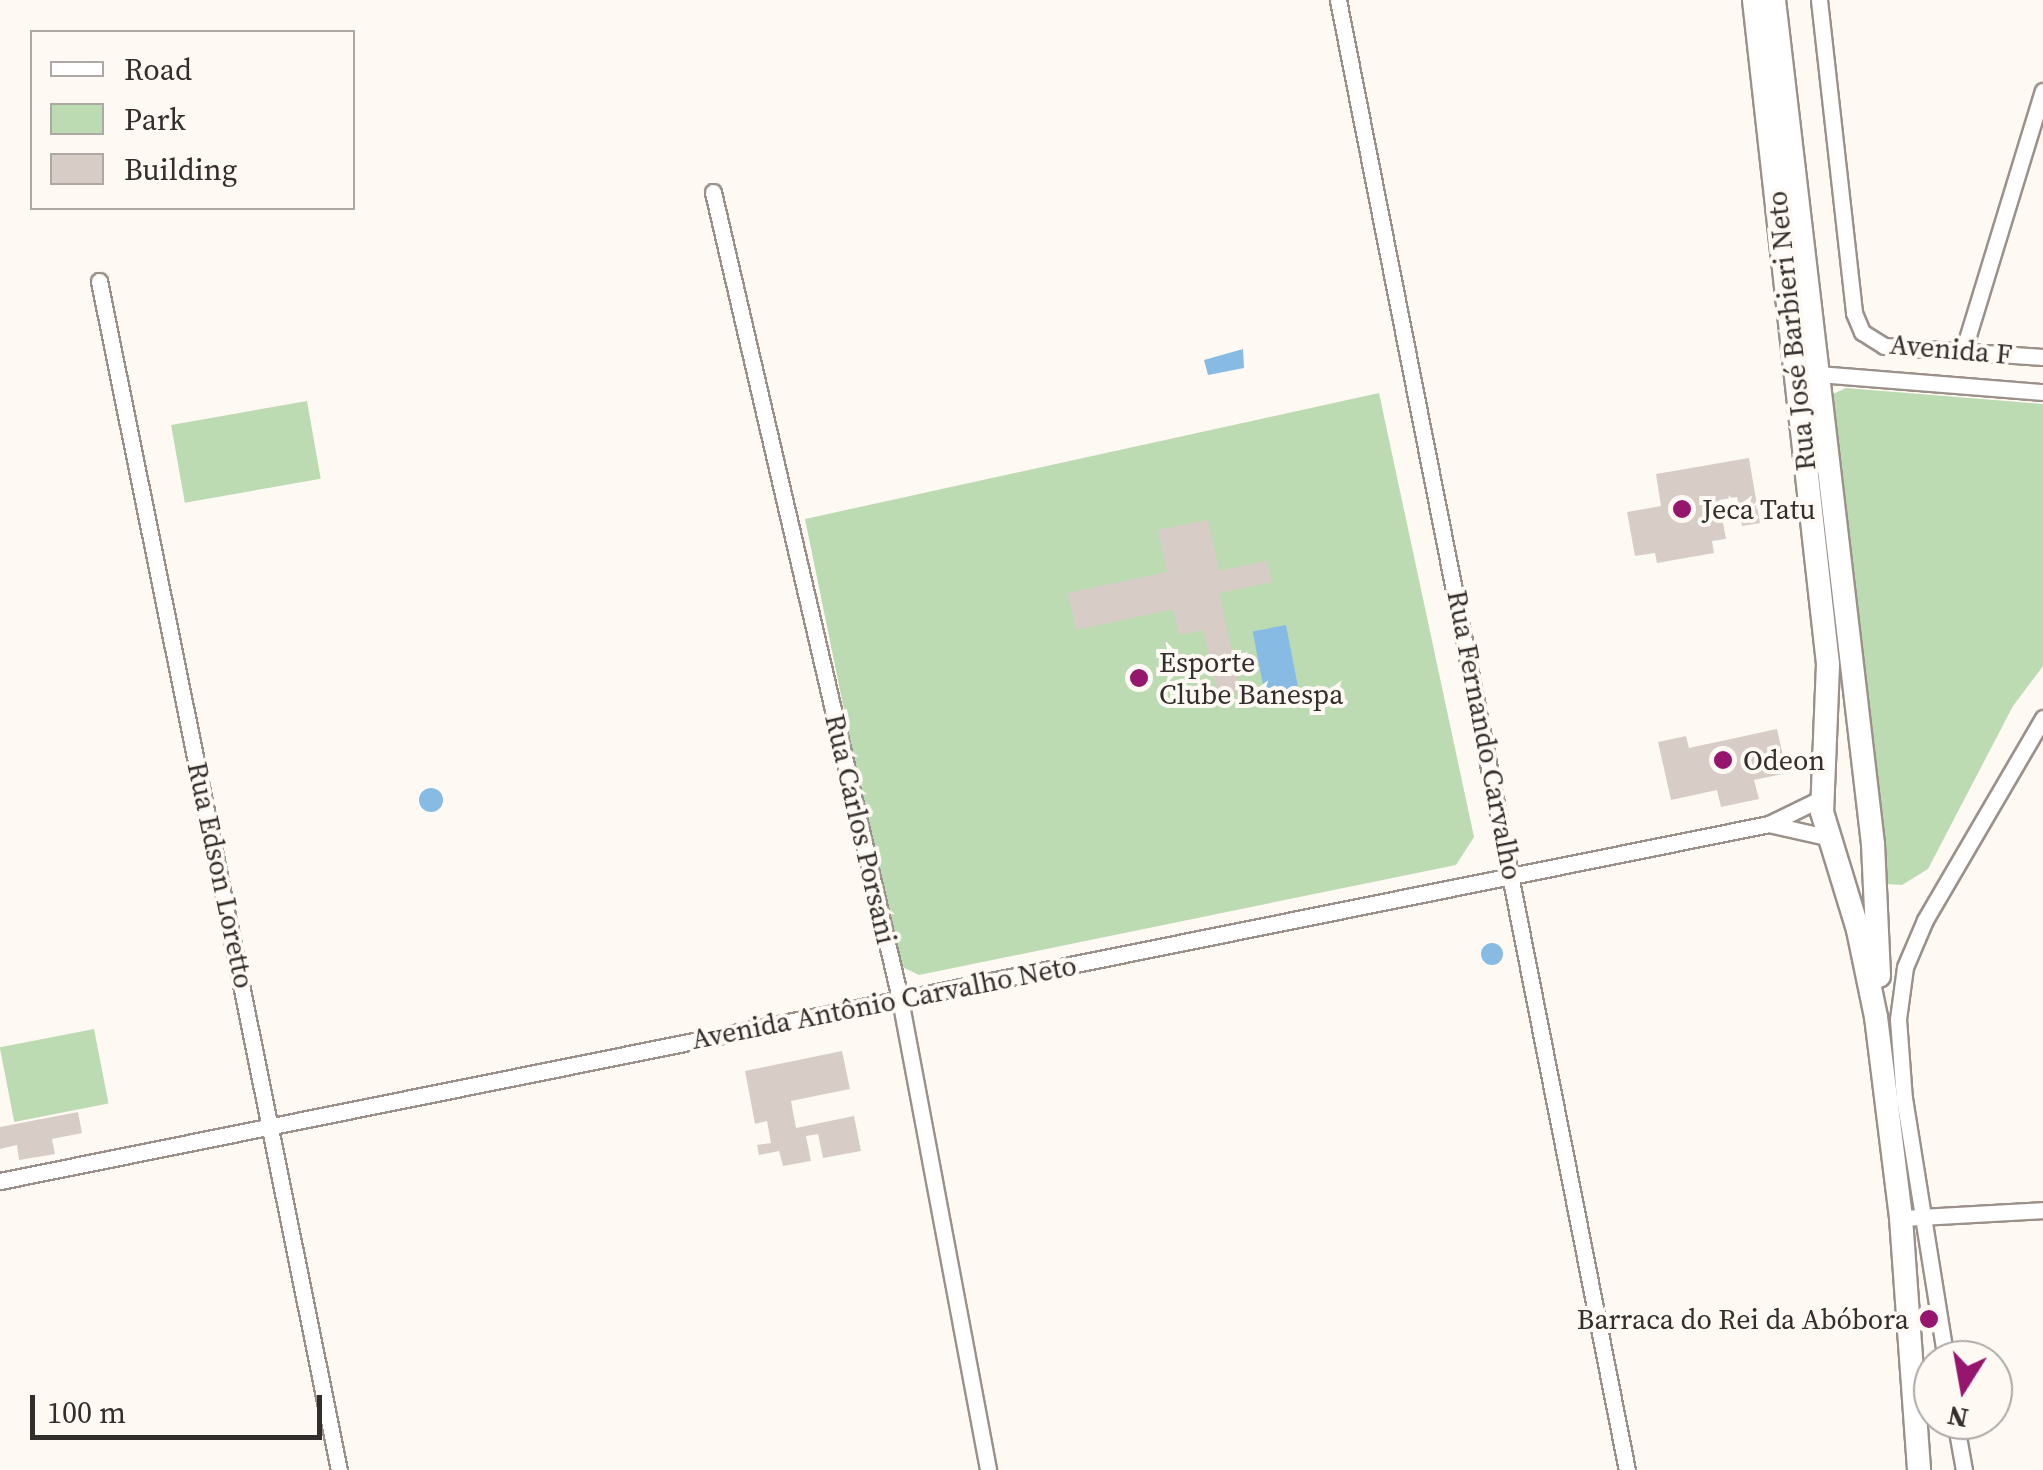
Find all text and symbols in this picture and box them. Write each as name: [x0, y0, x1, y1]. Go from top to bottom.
legend: [30, 30, 355, 210]
text: Road: [124, 49, 192, 90]
text: Park: [124, 99, 186, 140]
text: Building: [124, 149, 237, 190]
street label: Rua José Barbieri Neto: [1760, 190, 1822, 472]
street label: Avenida F: [1888, 327, 2014, 371]
place label: Jeca Tatu: [1702, 492, 1816, 526]
marker: Jeca Tatu: [1671, 498, 1693, 520]
street label: Rua Fernando Carvalho: [1440, 587, 1530, 883]
place label: Esporte Clube Banespa: [1159, 645, 1343, 711]
marker: Esporte Clube Banespa: [1128, 667, 1150, 689]
street label: Rua Carlos Porsani: [818, 711, 904, 947]
place label: Odeon: [1743, 743, 1825, 777]
marker: Odeon: [1712, 749, 1734, 771]
street label: Rua Edson Loretto: [181, 759, 261, 991]
street label: Avenida Antônio Carvalho Neto: [689, 948, 1079, 1056]
place label: Barraca do Rei da Abóbora: [1577, 1302, 1909, 1336]
marker: Barraca do Rei da Abóbora: [1918, 1308, 1940, 1330]
north arrow: [1913, 1340, 2013, 1440]
scale bar: [35, 1375, 328, 1437]
text: 100 m: [47, 1392, 126, 1433]
text: N: [1944, 1397, 1971, 1438]

